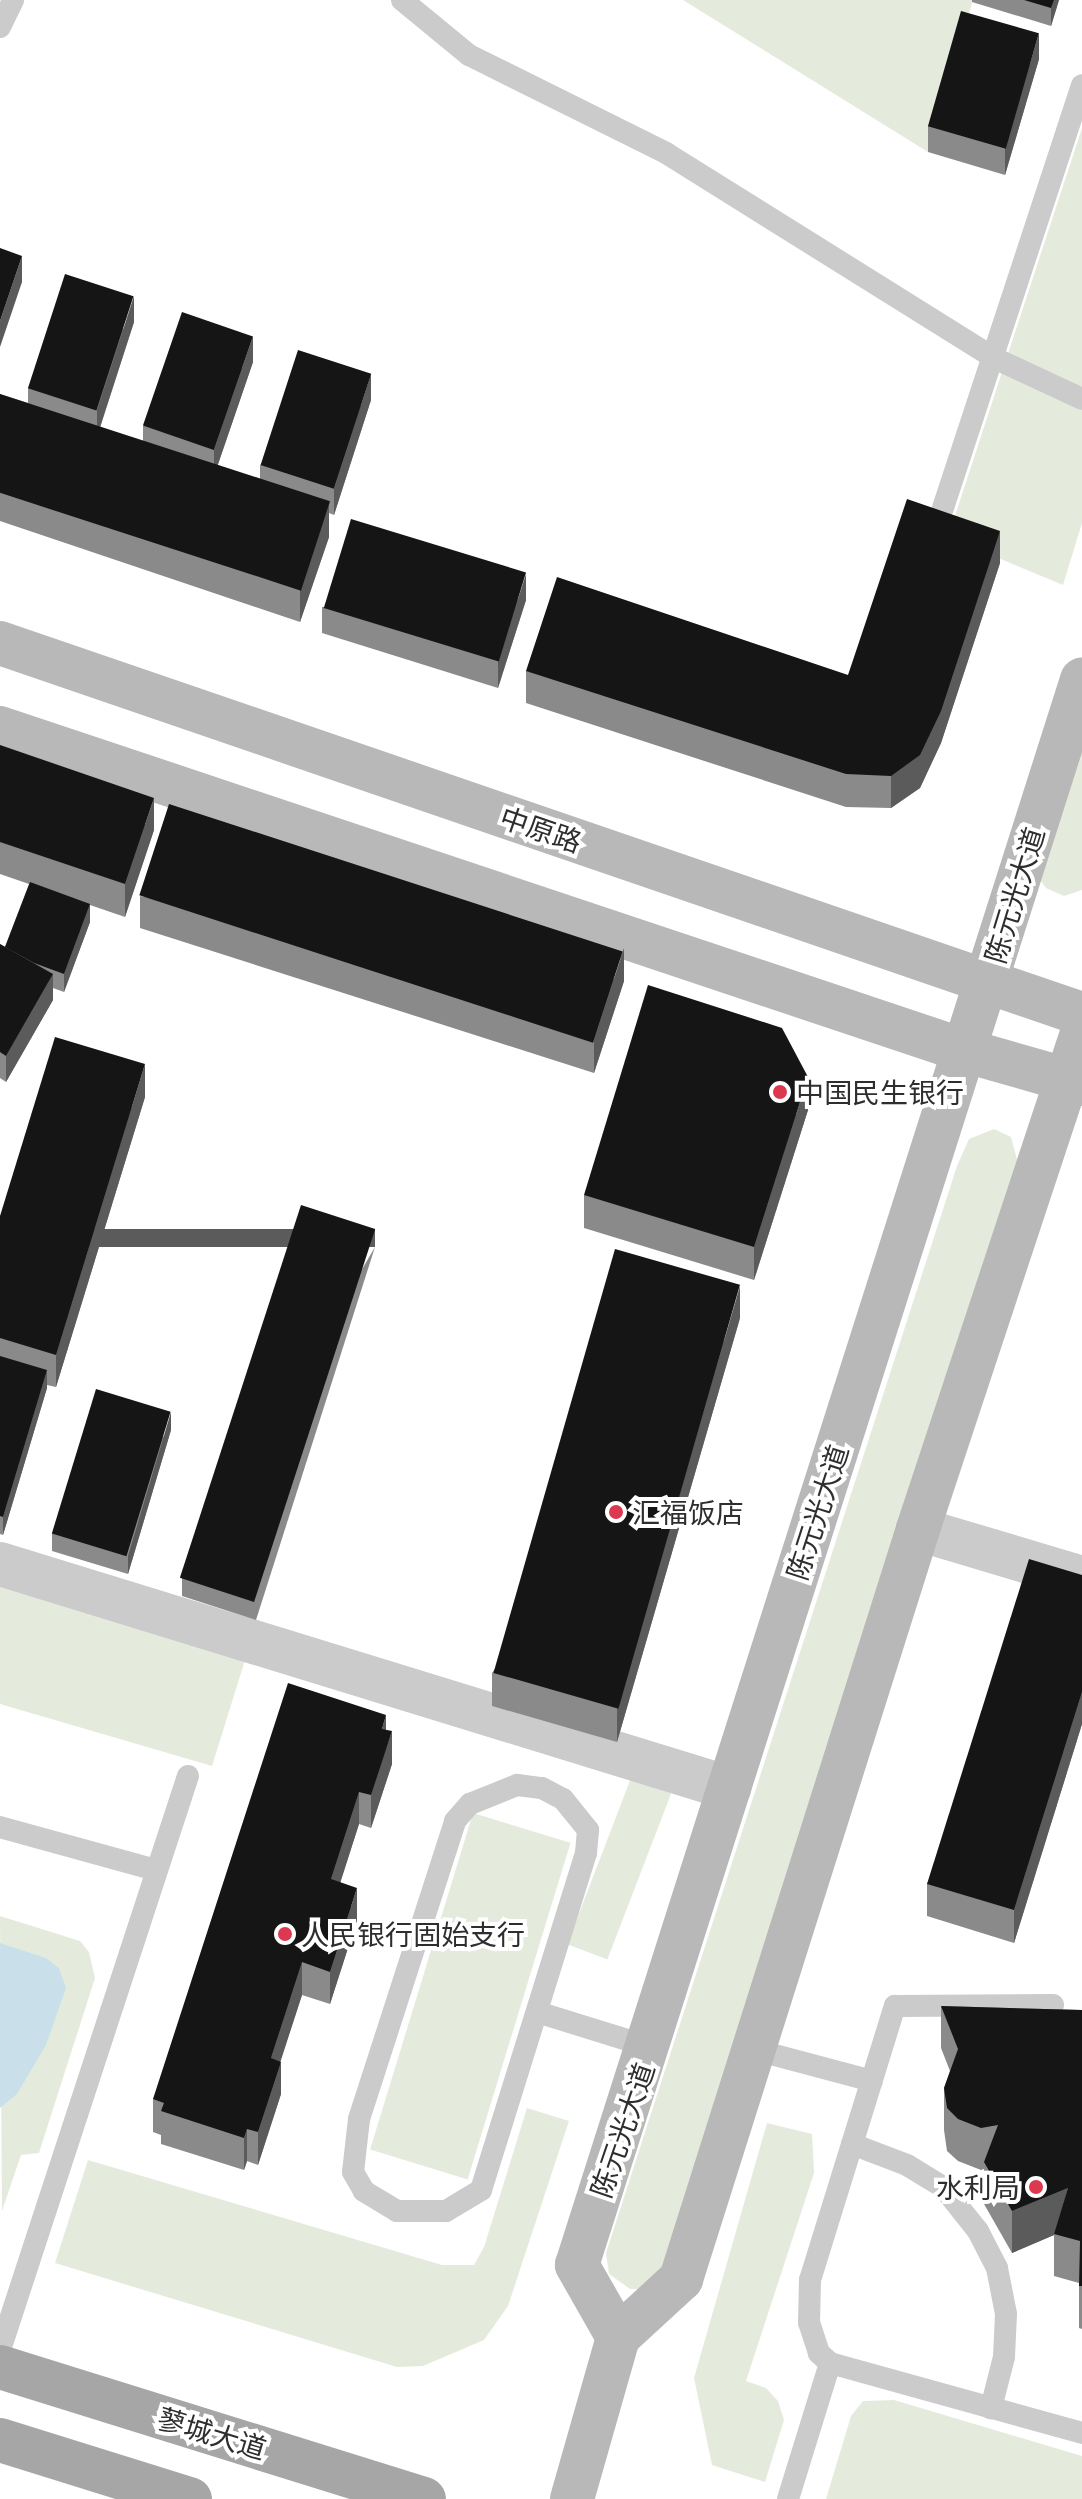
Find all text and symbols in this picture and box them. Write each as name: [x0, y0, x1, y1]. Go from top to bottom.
street label: 中原路: [496, 799, 586, 859]
street label: 陈元光大道: [977, 823, 1051, 967]
place label: 中国民生银行: [796, 1075, 964, 1109]
marker: 中国民生银行: [771, 1083, 789, 1101]
street label: 陈元光大道: [779, 1440, 855, 1584]
place label: 汇福饭店: [632, 1495, 744, 1529]
marker: 汇福饭店: [607, 1503, 625, 1521]
place label: 人民银行固始支行: [301, 1917, 525, 1951]
marker: 人民银行固始支行: [276, 1925, 294, 1943]
street label: 陈元光大道: [583, 2058, 661, 2202]
place label: 水利局: [936, 2170, 1020, 2204]
marker: 水利局: [1027, 2178, 1045, 2196]
street label: 蓼城大道: [154, 2401, 270, 2465]

